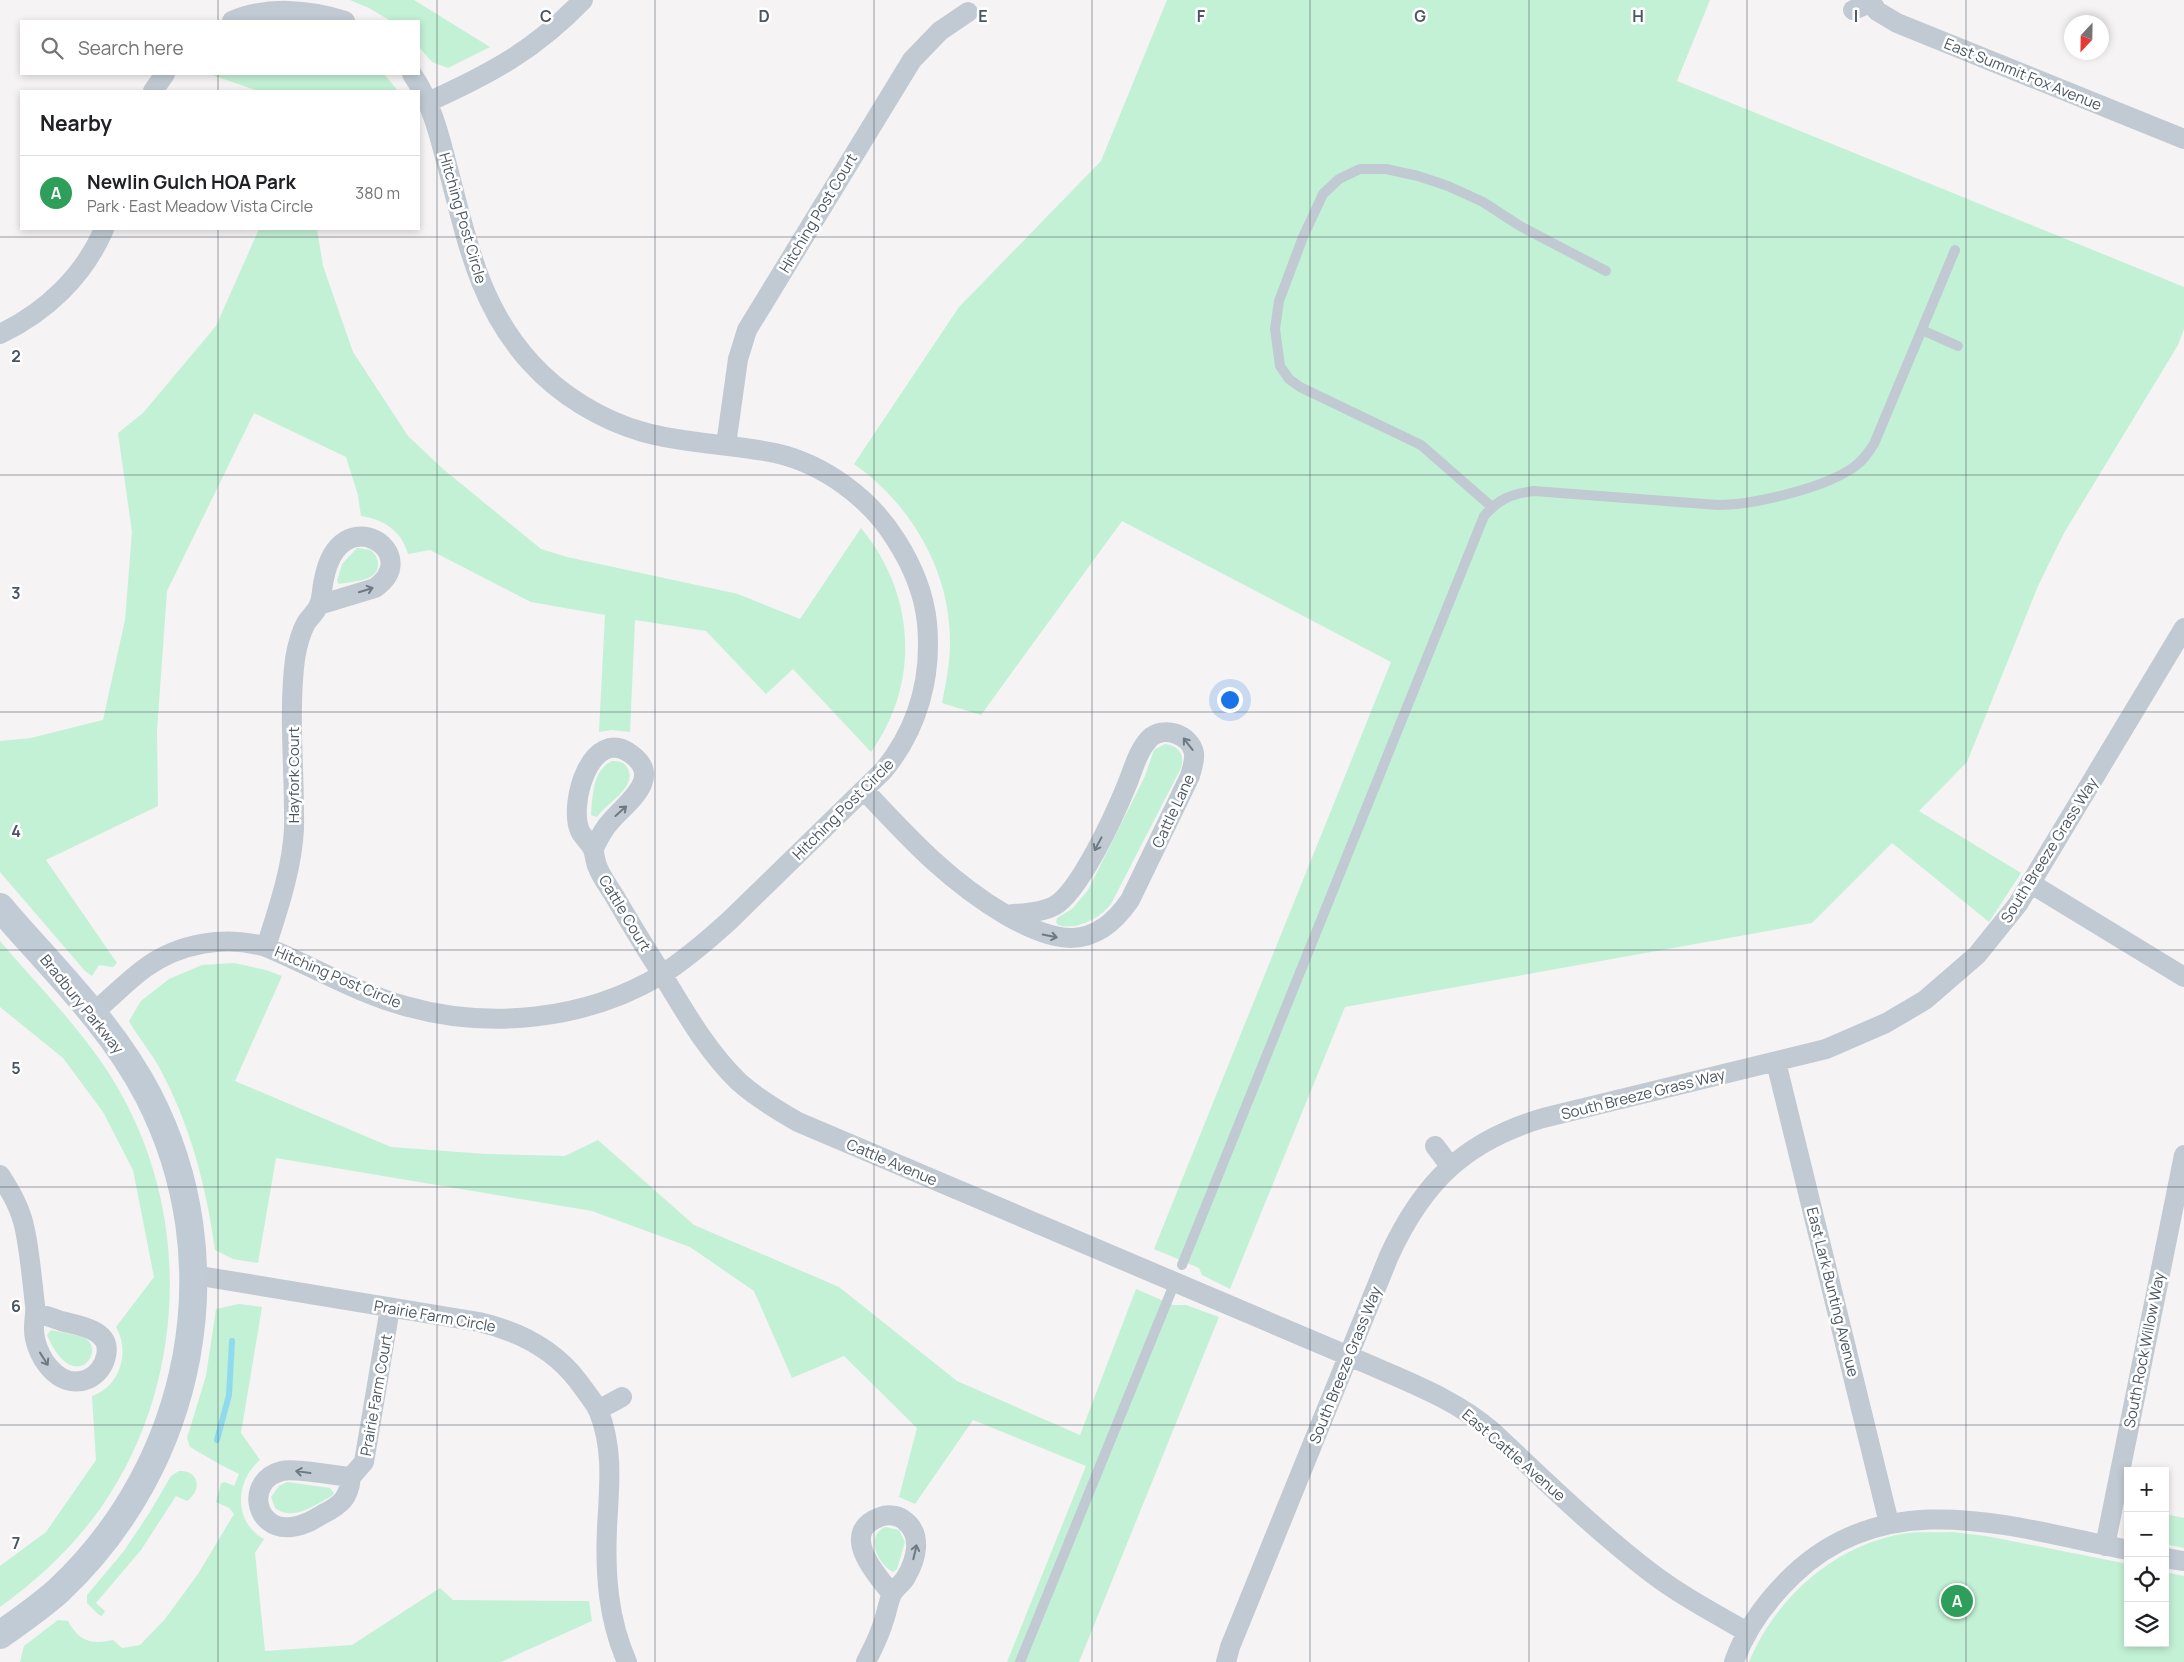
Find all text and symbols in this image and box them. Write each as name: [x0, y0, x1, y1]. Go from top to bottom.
text: C: [540, 5, 552, 27]
text: D: [758, 5, 770, 27]
text: E: [978, 5, 988, 27]
text: F: [1197, 5, 1206, 27]
text: G: [1414, 5, 1426, 27]
text: H: [1632, 5, 1644, 27]
text: I: [1854, 5, 1858, 27]
north arrow: [2064, 15, 2109, 60]
search box: [20, 20, 420, 75]
street label: East Summit Fox Avenue: [1941, 33, 2105, 115]
icon: search: [38, 34, 66, 62]
text: Search here: [78, 35, 184, 61]
text: Nearby: [40, 109, 112, 137]
street label: Hitching Post Court: [774, 149, 862, 277]
street label: Hitching Post Circle: [434, 150, 492, 286]
text: Newlin Gulch HOA Park: [87, 169, 296, 195]
text: A: [51, 182, 61, 204]
text: 380 m: [355, 182, 400, 204]
text: Park · East Meadow Vista Circle: [87, 195, 313, 217]
text: 2: [11, 345, 21, 367]
text: 3: [11, 582, 21, 604]
one-way arrow: [357, 585, 373, 595]
your location: [1217, 687, 1243, 713]
street label: Hayfork Court: [283, 727, 304, 823]
one-way arrow: [1183, 737, 1193, 751]
street label: Hitching Post Circle: [788, 754, 898, 864]
street label: Cattle Lane: [1147, 771, 1199, 851]
street label: South Breeze Grass Way: [1996, 773, 2102, 927]
one-way arrow: [615, 805, 628, 816]
text: 4: [11, 820, 21, 842]
one-way arrow: [1093, 836, 1102, 851]
street label: Cattle Court: [594, 871, 656, 955]
one-way arrow: [1042, 932, 1058, 941]
street label: Hitching Post Circle: [272, 941, 405, 1013]
street label: Bradbury Parkway: [35, 950, 129, 1058]
text: 5: [11, 1057, 21, 1079]
street label: South Breeze Grass Way: [1559, 1063, 1727, 1125]
street label: Cattle Avenue: [843, 1133, 941, 1191]
street label: East Lark Bunting Avenue: [1802, 1205, 1864, 1379]
street label: South Rock Willow Way: [2119, 1270, 2169, 1430]
street label: South Breeze Grass Way: [1304, 1283, 1386, 1447]
text: 6: [11, 1295, 21, 1317]
street label: Prairie Farm Circle: [372, 1295, 498, 1337]
street label: Prairie Farm Court: [355, 1332, 397, 1458]
one-way arrow: [40, 1352, 50, 1366]
street label: East Cattle Avenue: [1458, 1404, 1570, 1506]
one-way arrow: [295, 1467, 311, 1477]
map controls: [2124, 1467, 2169, 1647]
button: +: [2124, 1467, 2169, 1512]
button: −: [2124, 1512, 2169, 1557]
text: 7: [12, 1532, 20, 1554]
one-way arrow: [910, 1544, 920, 1560]
button: locate: [2124, 1557, 2169, 1602]
pin: A: [1941, 1582, 1973, 1620]
button: layers: [2124, 1602, 2169, 1647]

